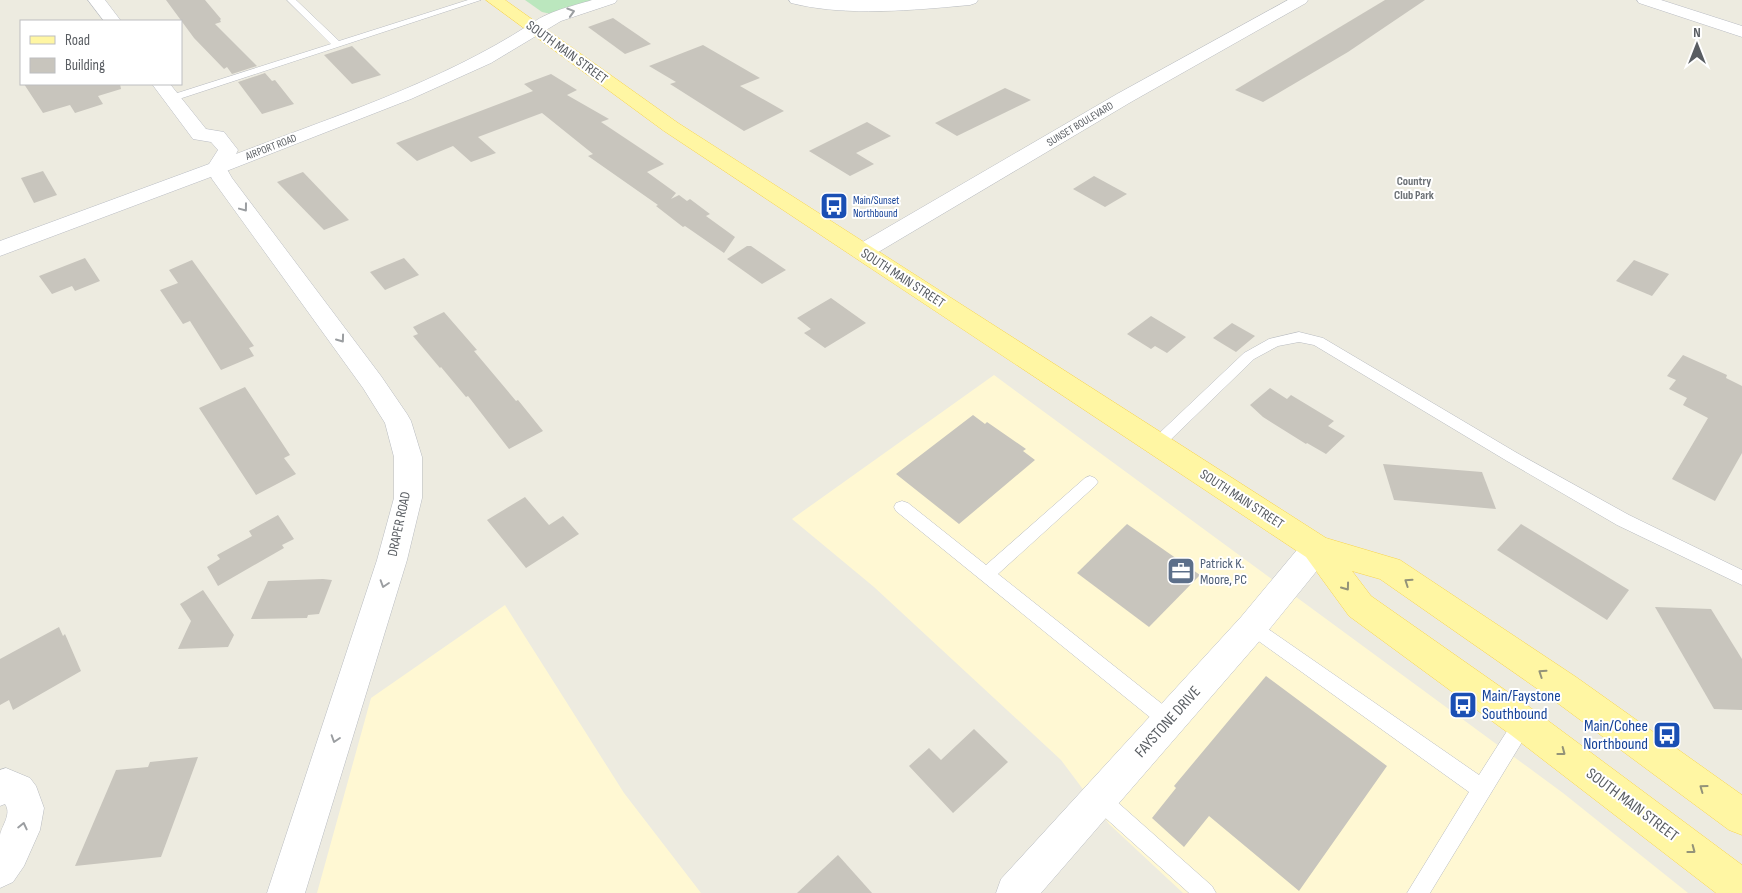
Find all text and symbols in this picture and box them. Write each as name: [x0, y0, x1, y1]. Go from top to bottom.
one-way arrow: [566, 7, 574, 17]
street label: SOUTH MAIN STREET: [523, 17, 611, 87]
legend: [20, 20, 182, 85]
north arrow: [1672, 20, 1722, 70]
text: N: [1693, 24, 1701, 41]
text: Road: [65, 31, 90, 50]
text: Building: [65, 56, 105, 75]
street label: SUNSET BOULEVARD: [1044, 99, 1116, 149]
street label: AIRPORT ROAD: [243, 131, 298, 163]
district label: Country Club Park: [1394, 174, 1434, 203]
bus stop icon: Main/Sunset Northbound: [819, 191, 849, 221]
place label: Main/Sunset Northbound: [853, 194, 900, 220]
one-way arrow: [238, 202, 247, 212]
street label: SOUTH MAIN STREET: [858, 245, 948, 312]
one-way arrow: [335, 333, 344, 343]
street label: SOUTH MAIN STREET: [1197, 466, 1287, 533]
street label: DRAPER ROAD: [384, 490, 414, 558]
place label: Patrick K. Moore, PC: [1200, 555, 1247, 588]
office icon: Patrick K. Moore, PC: [1166, 556, 1196, 586]
one-way arrow: [380, 579, 390, 587]
one-way arrow: [1404, 579, 1413, 588]
one-way arrow: [1341, 581, 1349, 590]
one-way arrow: [1538, 670, 1548, 679]
street label: FAYSTONE DRIVE: [1131, 683, 1205, 761]
place label: Main/Faystone Southbound: [1482, 687, 1561, 724]
bus stop icon: Main/Faystone Southbound: [1448, 690, 1478, 720]
place label: Main/Cohee Northbound: [1583, 717, 1648, 754]
bus stop icon: Main/Cohee Northbound: [1652, 720, 1682, 750]
one-way arrow: [331, 734, 341, 742]
one-way arrow: [1556, 746, 1566, 755]
street label: SOUTH MAIN STREET: [1582, 764, 1682, 846]
one-way arrow: [1700, 786, 1709, 794]
one-way arrow: [17, 822, 28, 831]
one-way arrow: [1686, 844, 1696, 853]

